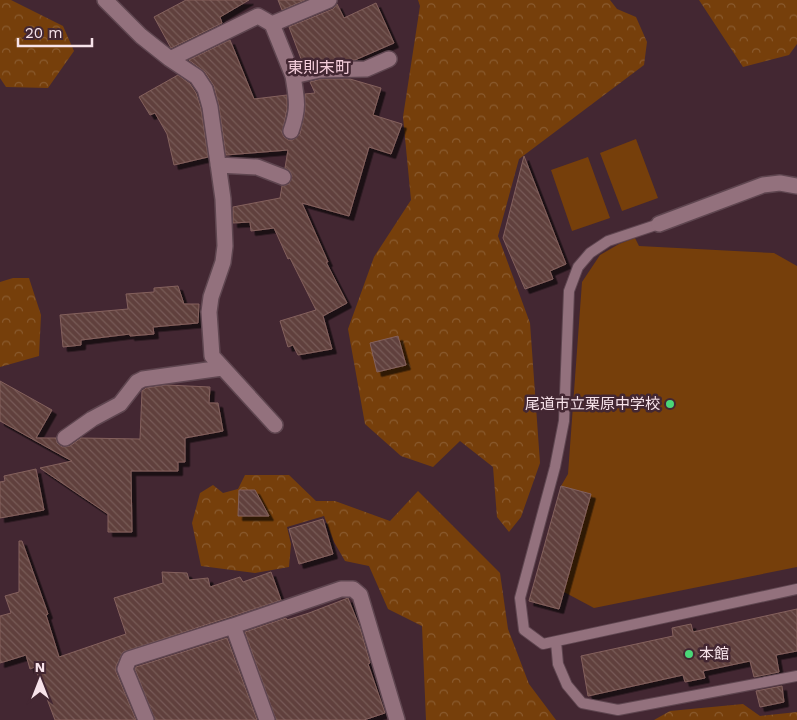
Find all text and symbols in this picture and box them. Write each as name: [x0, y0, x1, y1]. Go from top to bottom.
scale bar: [18, 15, 91, 47]
text: 20 m: [25, 24, 63, 42]
district label: 東則末町: [287, 58, 351, 77]
place label: 尾道市立栗原中学校: [525, 395, 660, 413]
marker: 尾道市立栗原中学校: [664, 398, 676, 410]
place label: 本館: [699, 645, 729, 663]
marker: 本館: [683, 648, 695, 660]
north arrow: [15, 655, 65, 705]
text: N: [35, 659, 45, 675]

